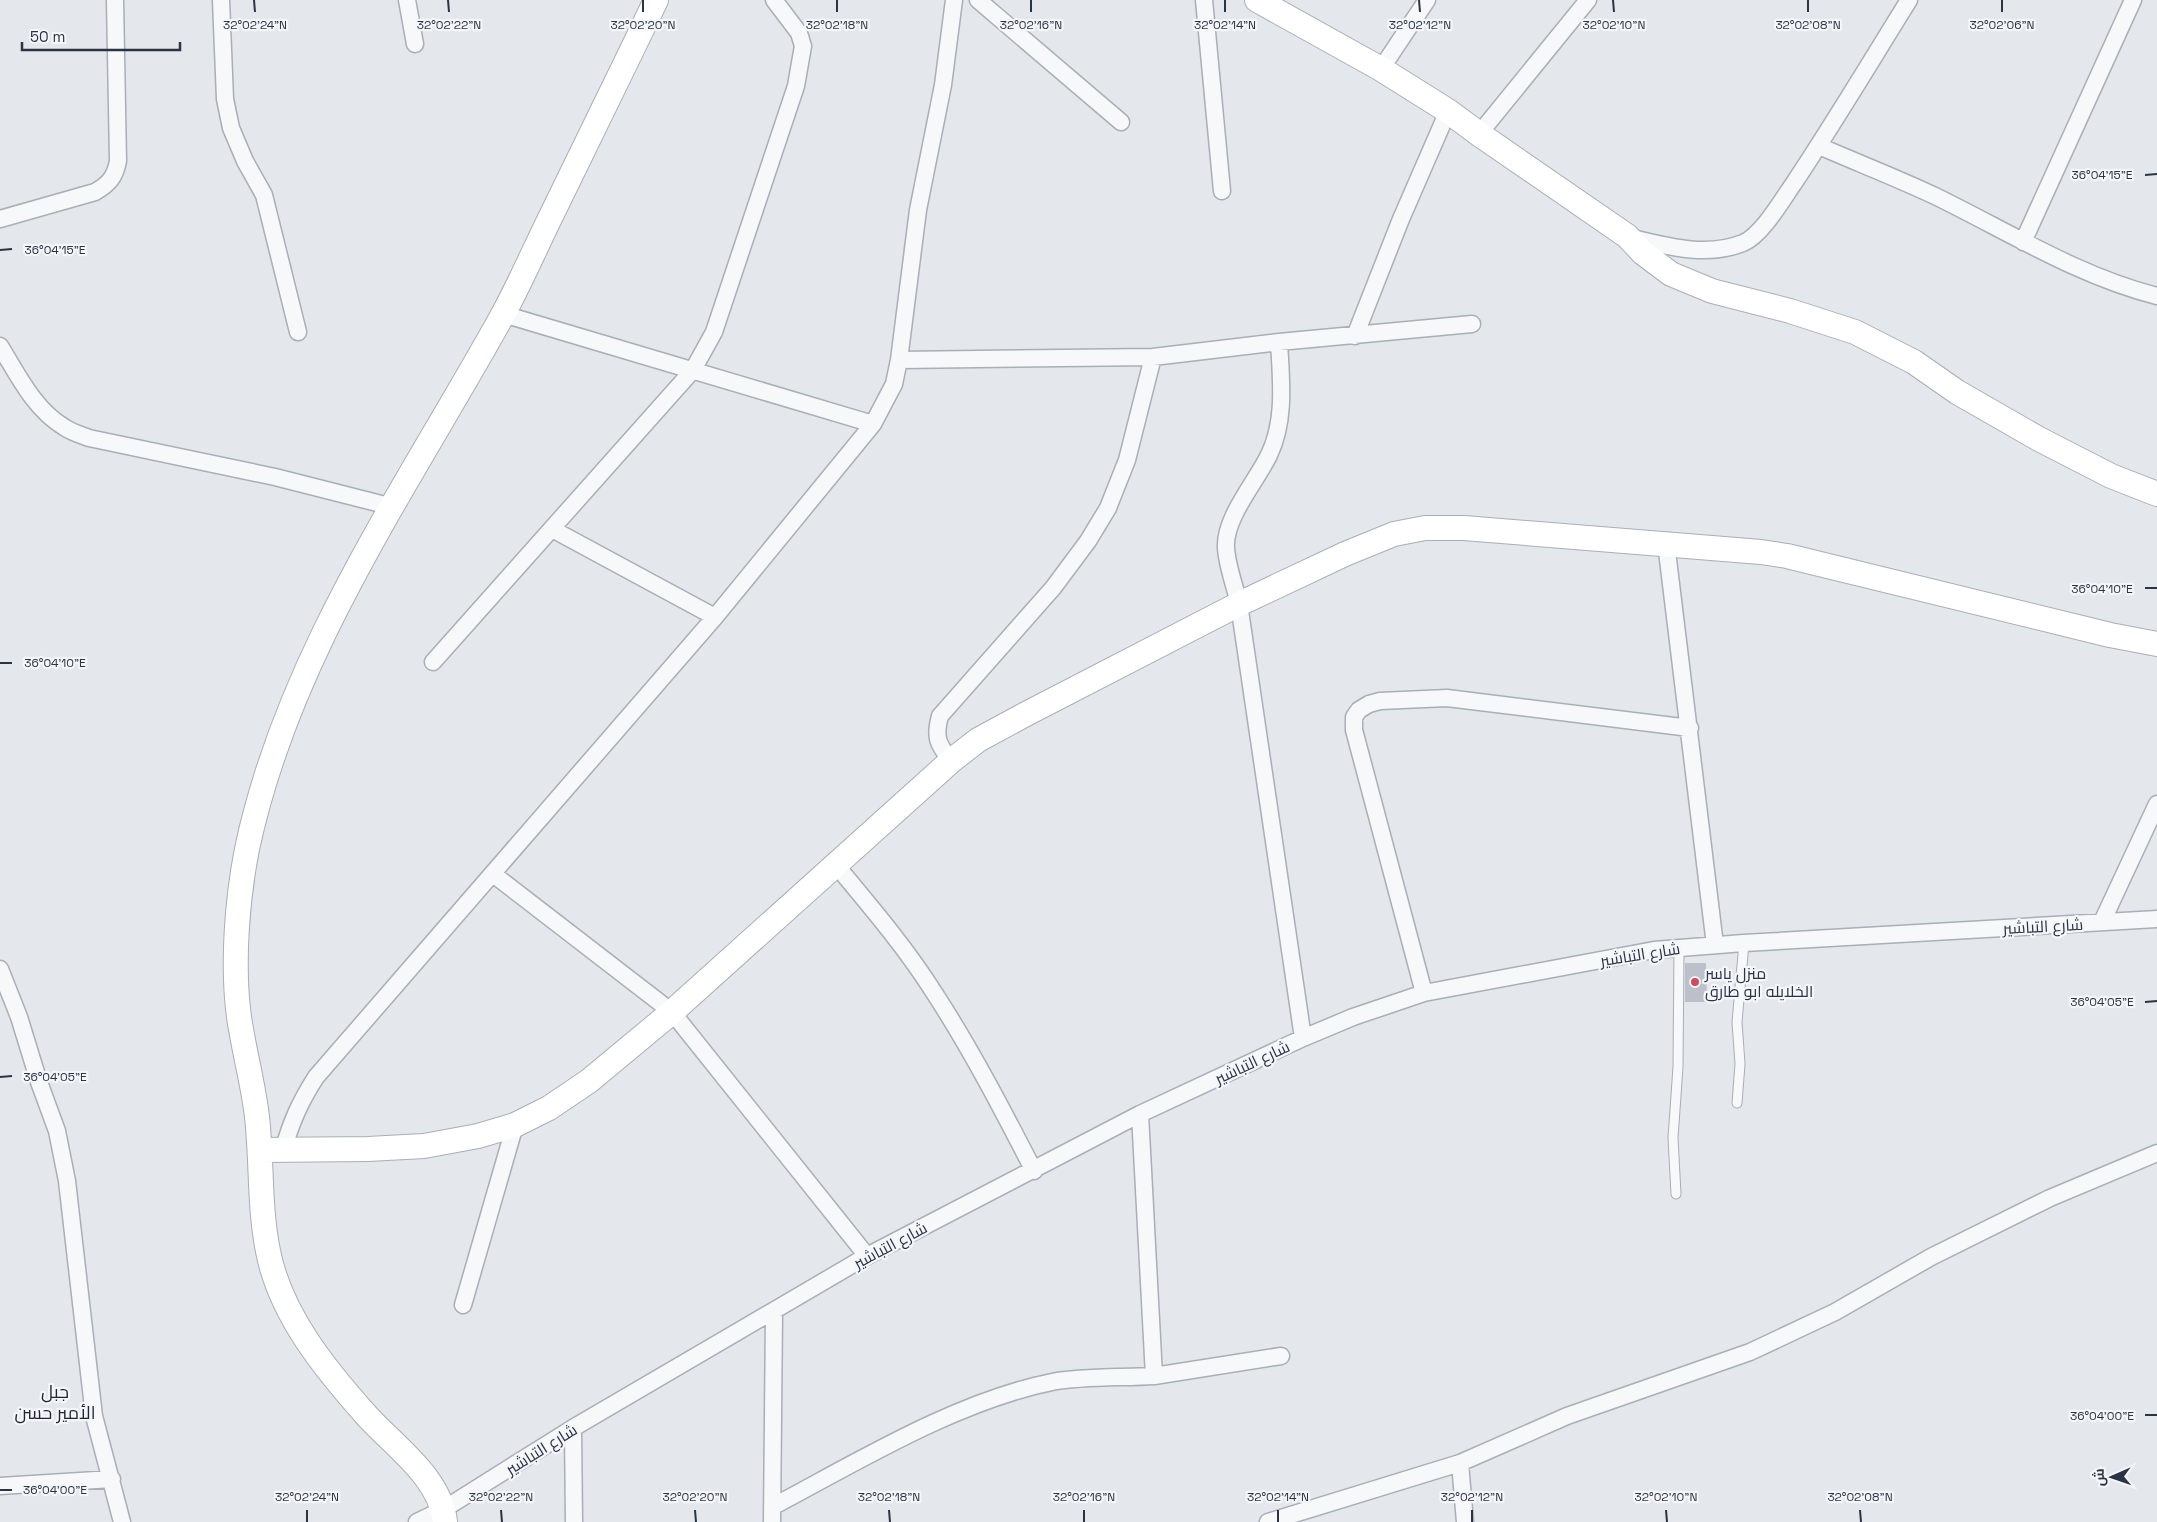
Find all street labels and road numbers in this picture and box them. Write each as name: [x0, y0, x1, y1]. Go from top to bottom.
street label: شارع التباشير: [2001, 914, 2084, 940]
street label: شارع التباشير: [1598, 938, 1682, 972]
street label: شارع التباشير: [1210, 1036, 1294, 1090]
street label: شارع التباشير: [849, 1217, 931, 1275]
street label: شارع التباشير: [501, 1419, 582, 1481]

